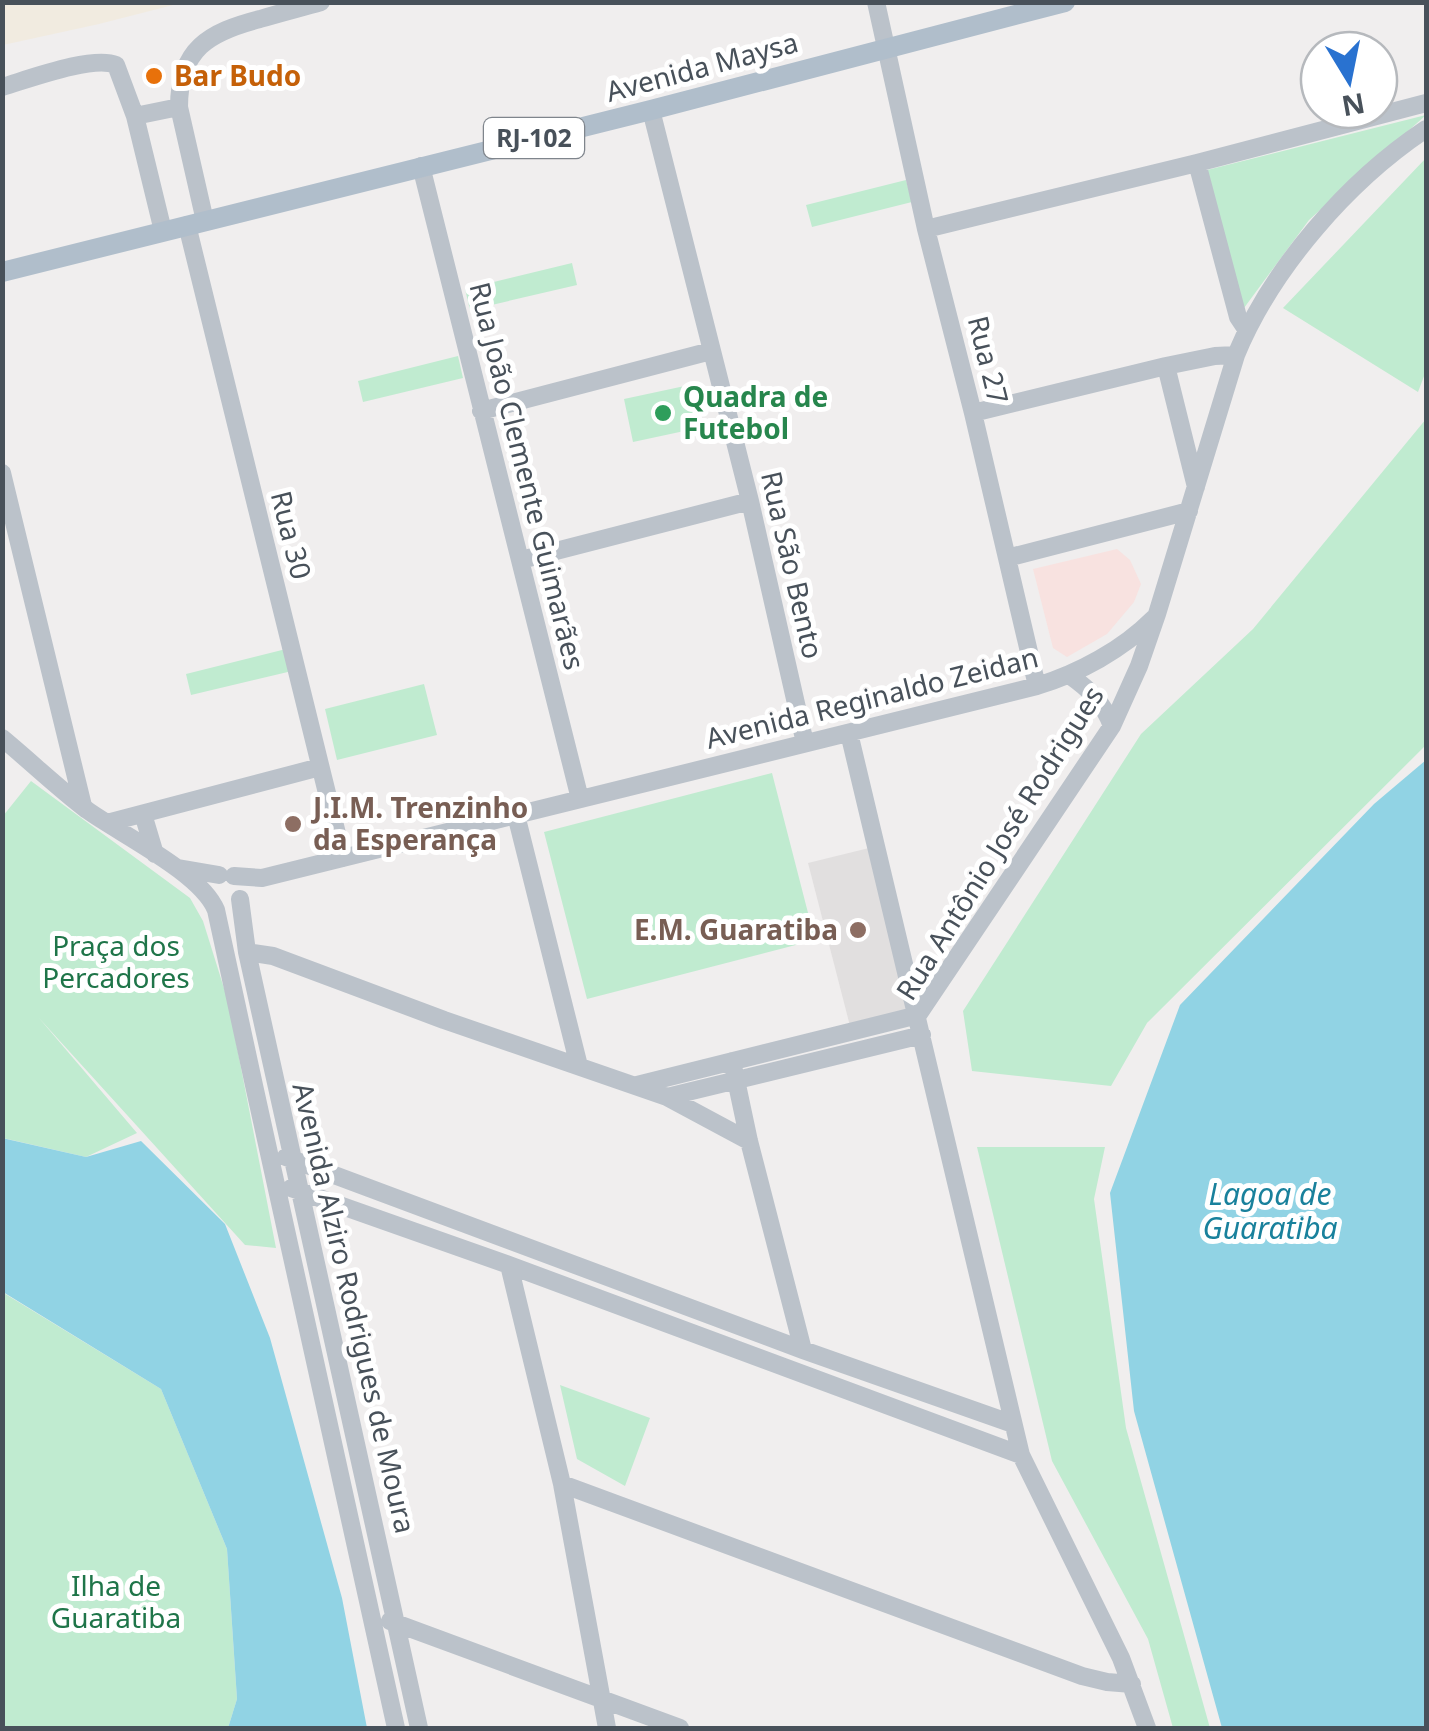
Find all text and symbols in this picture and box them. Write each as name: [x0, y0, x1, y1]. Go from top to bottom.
street label: Avenida Maysa: [602, 22, 802, 110]
north arrow: [1299, 30, 1399, 130]
place label: Bar Budo: [174, 56, 301, 94]
marker: Bar Budo: [143, 65, 165, 87]
text: N: [1339, 85, 1368, 126]
road number: RJ-102: [484, 118, 584, 158]
street label: Rua João Clemente Guimarães: [461, 278, 595, 673]
street label: Rua 27: [960, 312, 1018, 408]
place label: Quadra de Futebol: [683, 377, 828, 447]
marker: Quadra de Futebol: [652, 402, 674, 424]
street label: Rua São Bento: [753, 467, 833, 662]
street label: Rua 30: [263, 487, 321, 583]
street label: Avenida Reginaldo Zeidan: [702, 637, 1042, 757]
street label: Rua Antônio José Rodrigues: [887, 678, 1112, 1007]
place label: J.I.M. Trenzinho da Esperança: [310, 788, 528, 858]
marker: J.I.M. Trenzinho da Esperança: [282, 813, 304, 835]
place label: E.M. Guaratiba: [634, 910, 838, 948]
marker: E.M. Guaratiba: [847, 919, 869, 941]
park label: Praça dos Percadores: [42, 926, 190, 996]
street label: Avenida Alziro Rodrigues de Moura: [285, 1079, 425, 1537]
water label: Lagoa de Guaratiba: [1202, 1173, 1338, 1248]
park label: Ilha de Guaratiba: [51, 1566, 181, 1636]

